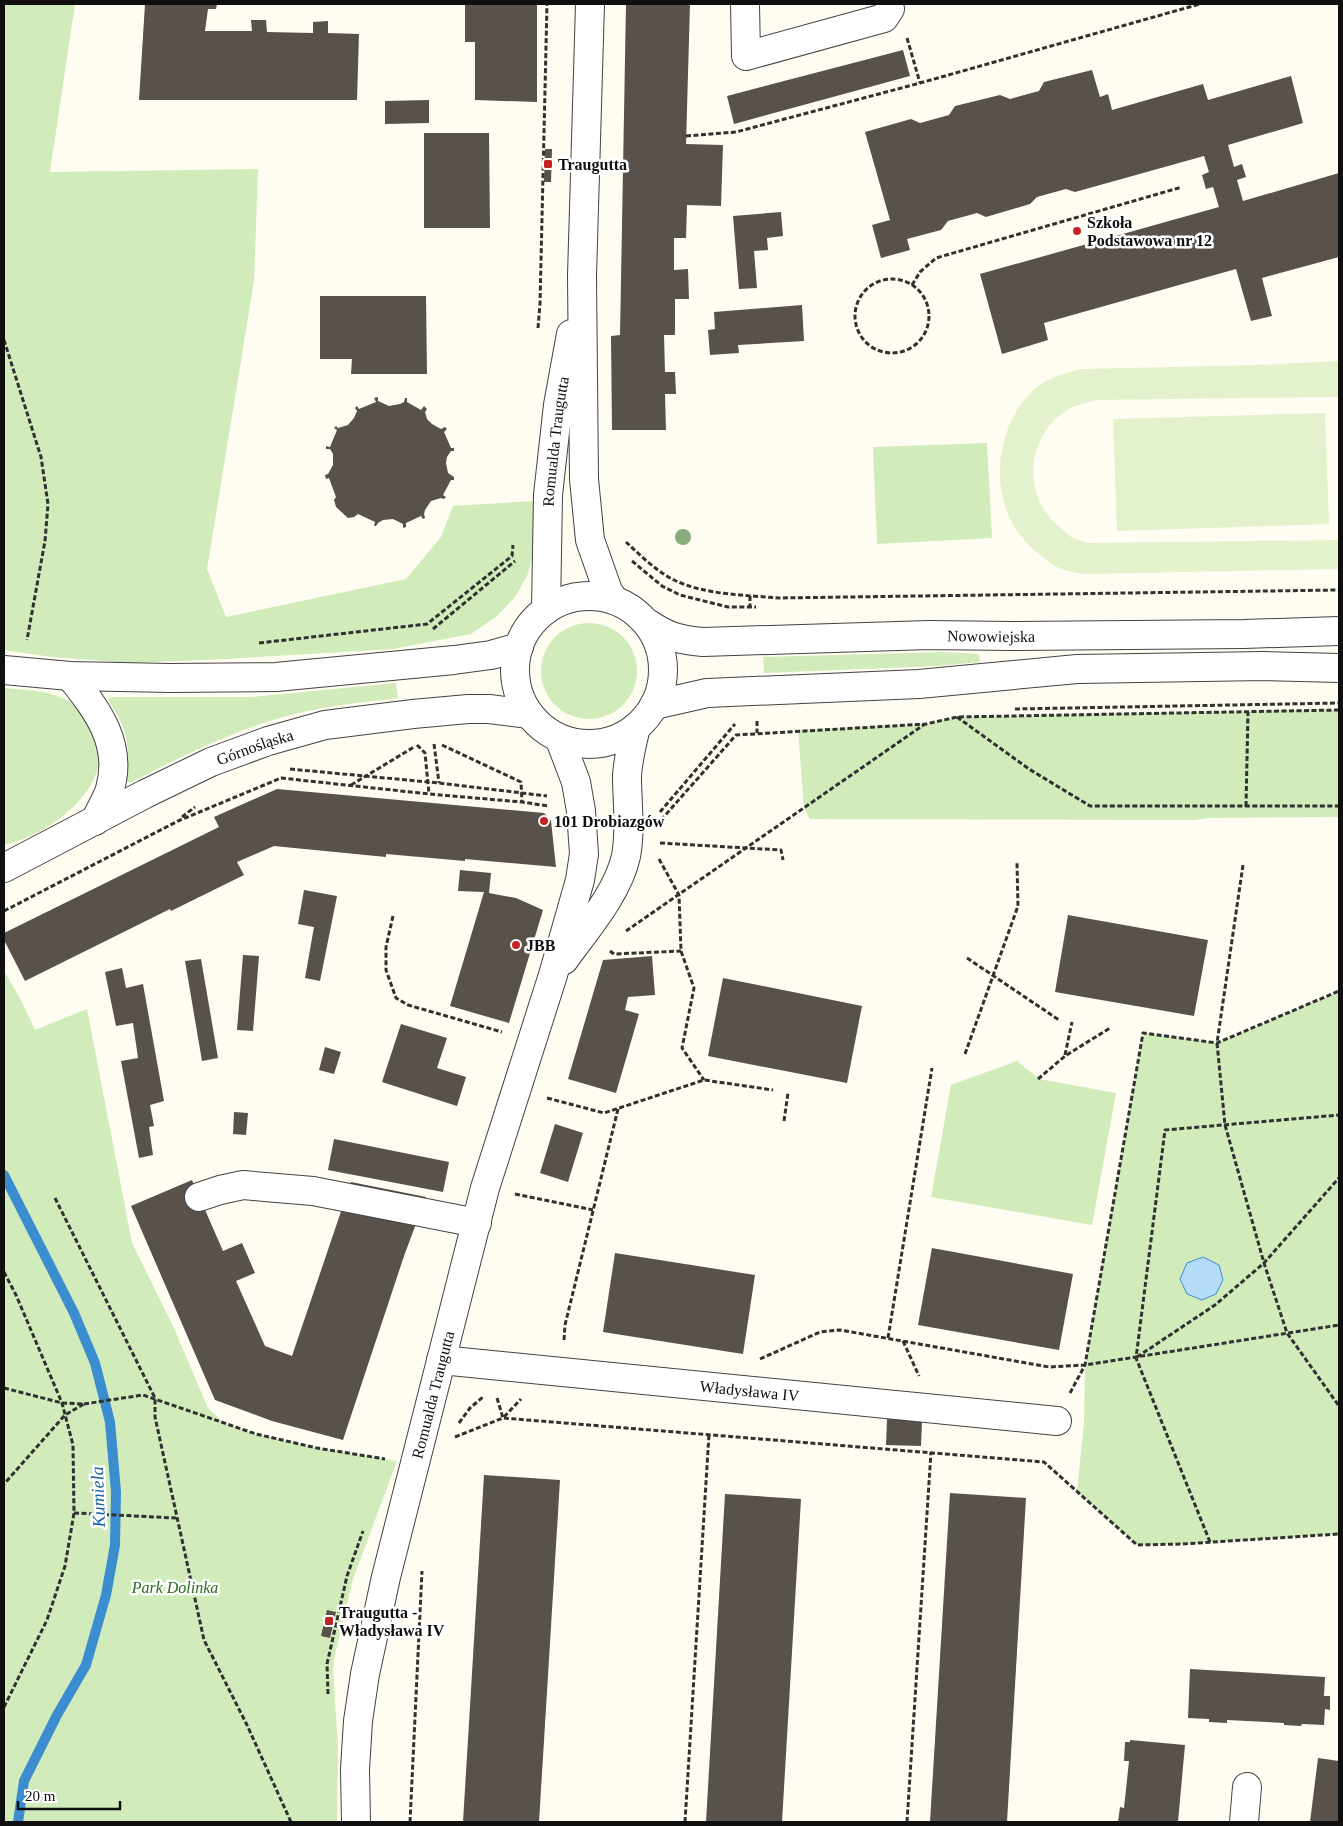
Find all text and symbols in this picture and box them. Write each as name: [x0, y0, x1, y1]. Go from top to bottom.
place label: Traugutta: [558, 156, 627, 174]
marker: Traugutta: [542, 158, 554, 170]
place label: Szkoła Podstawowa nr 12: [1087, 214, 1212, 249]
marker: Szkoła Podstawowa nr 12: [1071, 225, 1083, 237]
street label: Romualda Traugutta: [540, 375, 572, 507]
street label: Nowowiejska: [947, 627, 1035, 646]
street label: Górnośląska: [214, 726, 295, 768]
place label: 101 Drobiazgów: [554, 813, 665, 831]
marker: 101 Drobiazgów: [538, 815, 550, 827]
place label: JBB: [526, 937, 556, 954]
marker: JBB: [510, 939, 522, 951]
street label: Romualda Traugutta: [408, 1329, 457, 1460]
street label: Władysława IV: [699, 1378, 800, 1404]
water label: Kumiela: [87, 1466, 109, 1529]
park label: Park Dolinka: [131, 1579, 218, 1596]
place label: Traugutta - Władysława IV: [339, 1604, 445, 1640]
marker: Traugutta - Władysława IV: [323, 1615, 335, 1627]
scale bar: [18, 1778, 120, 1810]
text: 20 m: [25, 1788, 56, 1804]

